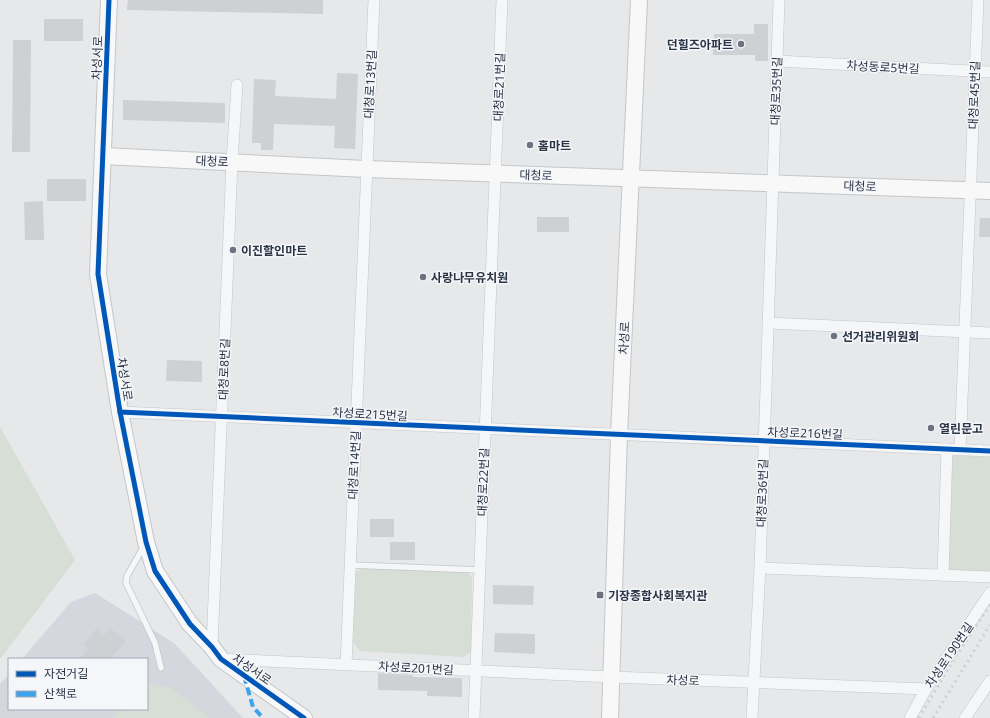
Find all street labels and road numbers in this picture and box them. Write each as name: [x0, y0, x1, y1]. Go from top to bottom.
street label: 차성서로: [88, 36, 106, 80]
street label: 대청로13번길: [360, 49, 380, 119]
street label: 대청로21번길: [489, 52, 509, 122]
street label: 대청로35번길: [766, 56, 786, 126]
street label: 차성동로5번길: [846, 57, 920, 77]
street label: 대청로45번길: [964, 60, 984, 130]
street label: 대청로: [195, 152, 229, 170]
street label: 대청로: [519, 166, 553, 184]
street label: 대청로: [843, 177, 877, 195]
street label: 차성로: [615, 321, 633, 355]
street label: 대청로8번길: [214, 338, 234, 400]
street label: 차성서로: [113, 356, 137, 402]
street label: 차성로215번길: [332, 404, 408, 424]
street label: 차성로216번길: [767, 423, 843, 443]
street label: 대청로14번길: [344, 430, 364, 500]
street label: 대청로22번길: [473, 447, 493, 517]
street label: 대청로36번길: [752, 458, 772, 528]
street label: 차성로190번길: [921, 619, 977, 691]
street label: 차성서로: [229, 649, 275, 689]
street label: 차성로201번길: [378, 658, 454, 678]
street label: 차성로: [666, 671, 700, 689]

